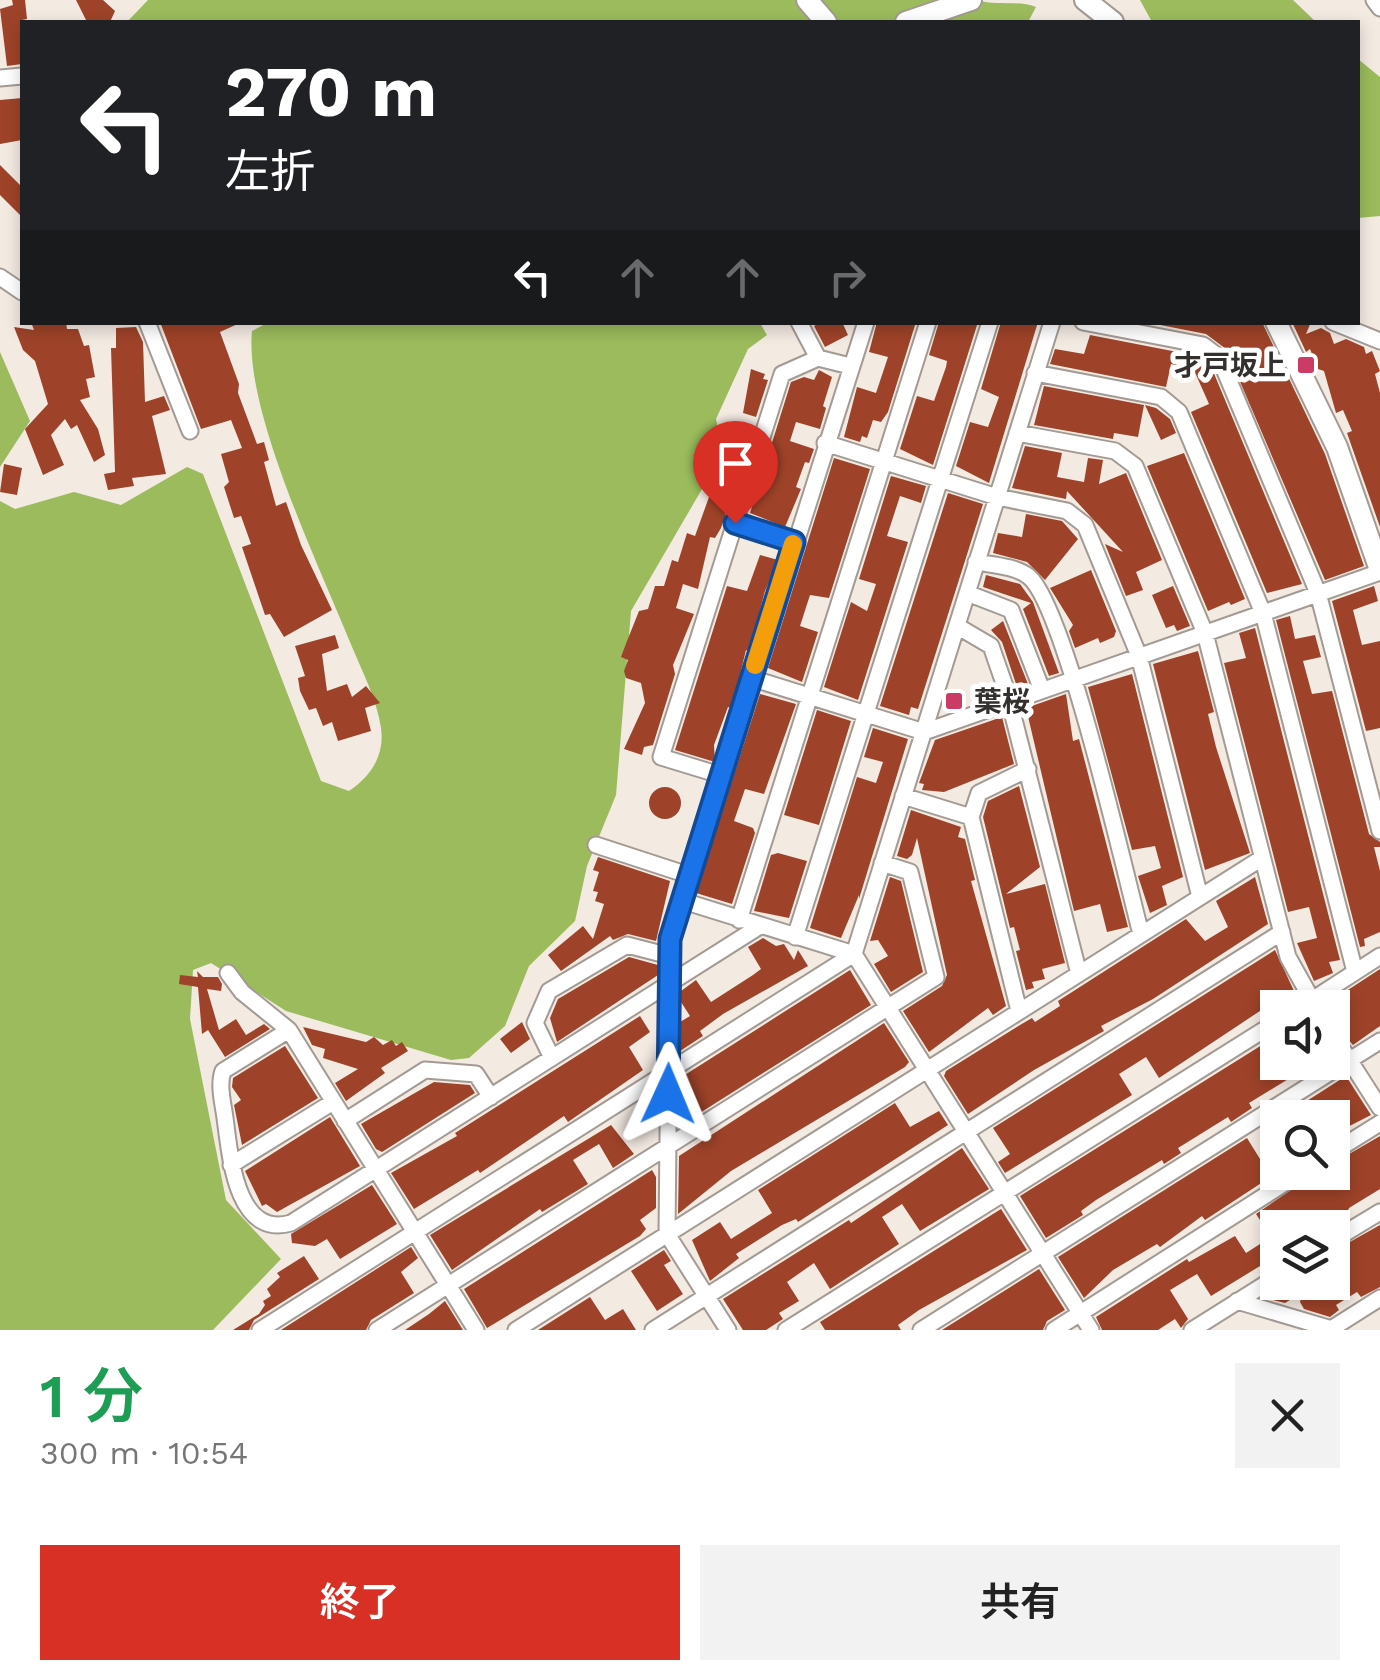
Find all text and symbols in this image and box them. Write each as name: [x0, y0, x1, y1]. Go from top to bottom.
text: 270 m: [225, 51, 437, 133]
icon: left: [60, 60, 190, 190]
text: 左折: [225, 145, 315, 198]
icon: left: [505, 250, 560, 305]
icon: ahead: [610, 250, 665, 305]
icon: ahead: [715, 250, 770, 305]
icon: right: [820, 250, 875, 305]
place label: 才戸坂上: [1174, 349, 1286, 382]
marker: 才戸坂上: [1295, 354, 1317, 376]
pin: [693, 421, 778, 524]
icon: arrive: [708, 436, 763, 491]
place label: 葉桜: [974, 685, 1030, 718]
marker: 葉桜: [943, 690, 965, 712]
map controls: [1260, 990, 1350, 1300]
button: sound: [1260, 990, 1350, 1080]
position arrow: [616, 1042, 720, 1146]
button: search: [1260, 1100, 1350, 1190]
button: layers: [1260, 1210, 1350, 1300]
text: 1 分: [40, 1361, 143, 1432]
button: close: [1235, 1363, 1340, 1468]
text: 300 m · 10:54: [40, 1434, 248, 1472]
button: 終了: [40, 1545, 680, 1660]
button: 共有: [700, 1545, 1340, 1660]

